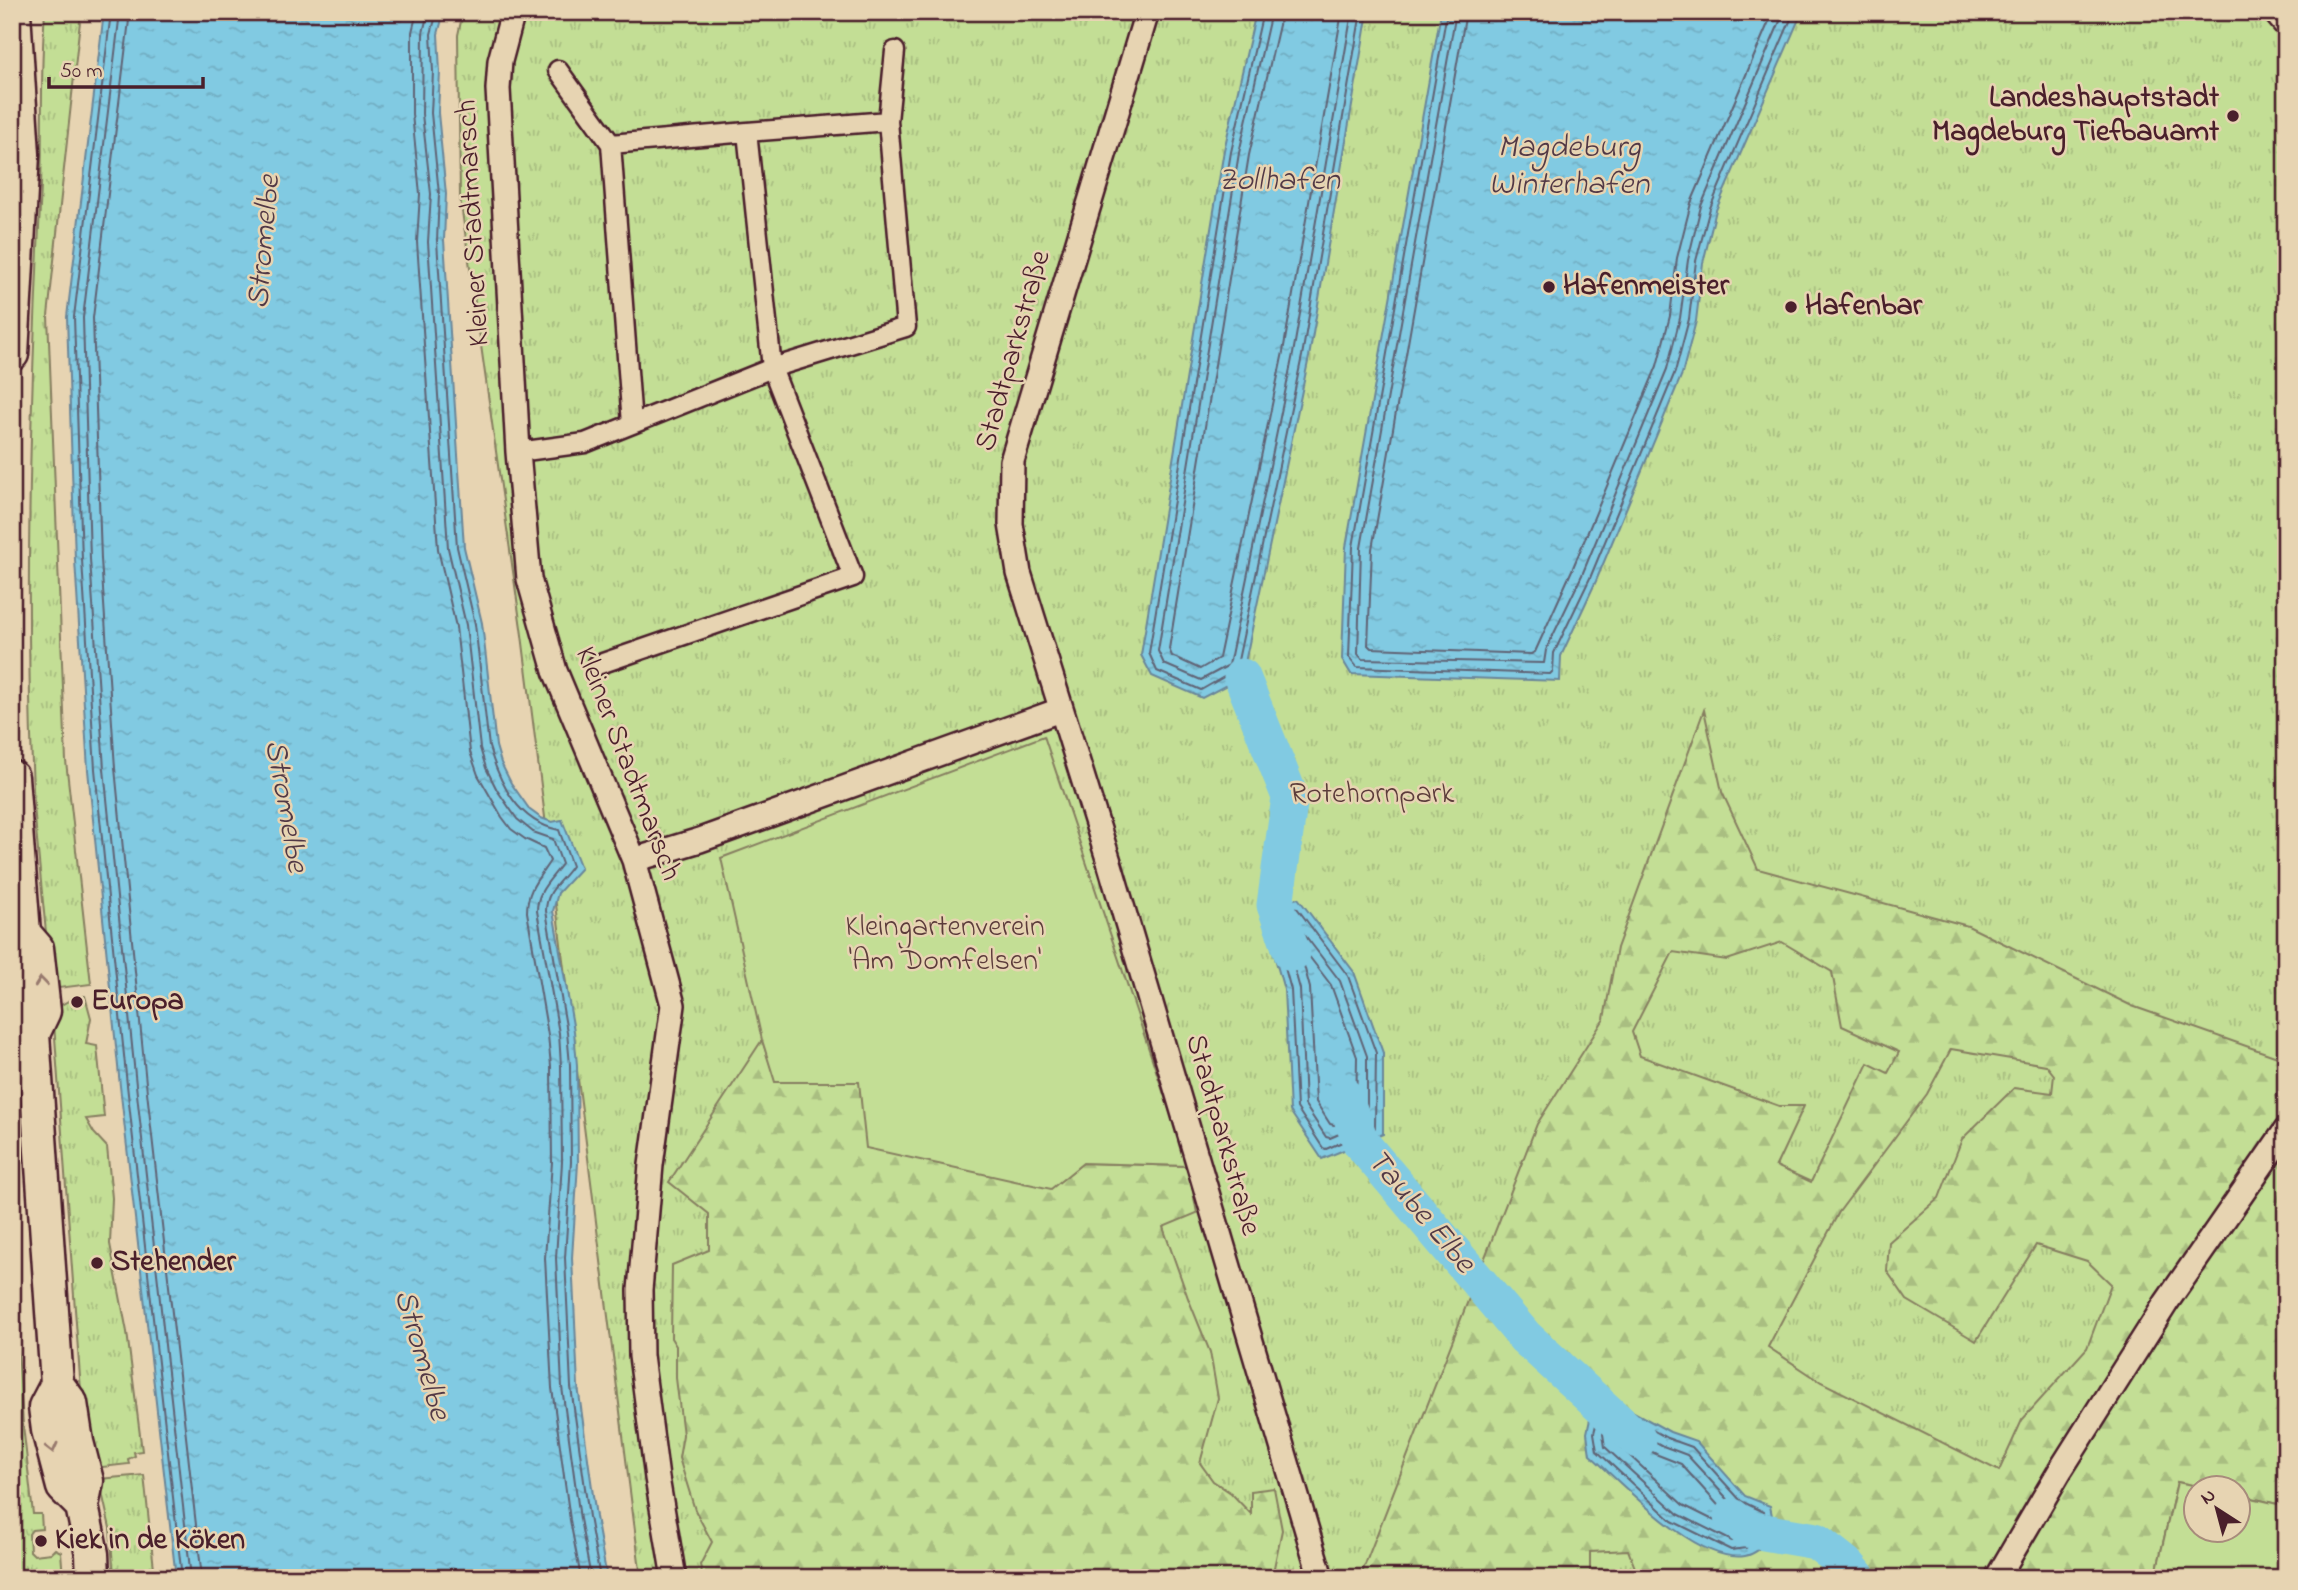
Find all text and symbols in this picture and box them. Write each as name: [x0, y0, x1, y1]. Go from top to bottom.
scale bar: [49, 46, 203, 90]
text: 50 m: [60, 57, 103, 87]
place label: Landeshauptstadt Magdeburg Tiefbauamt: [1932, 77, 2220, 156]
street label: Kleiner Stadtmarsch: [446, 98, 502, 348]
marker: Landeshauptstadt Magdeburg Tiefbauamt: [2225, 108, 2241, 124]
water label: Magdeburg Winterhafen: [1489, 125, 1650, 209]
water label: Zollhafen: [1218, 158, 1341, 205]
water label: Stromelbe: [236, 172, 294, 311]
street label: Stadtparkstraße: [964, 245, 1064, 457]
place label: Hafenmeister: [1563, 265, 1730, 309]
marker: Hafenmeister: [1541, 279, 1557, 295]
place label: Hafenbar: [1805, 285, 1923, 329]
marker: Hafenbar: [1783, 299, 1799, 315]
street label: Kleiner Stadtmarsch: [562, 641, 692, 887]
water label: Stromelbe: [250, 736, 320, 878]
park label: Rotehornpark: [1290, 773, 1455, 817]
park label: Kleingartenverein 'Am Domfelsen': [845, 906, 1045, 984]
one-way arrow: [33, 976, 48, 988]
place label: Europa: [91, 980, 184, 1024]
marker: Europa: [69, 994, 85, 1010]
street label: Stadtparkstraße: [1172, 1029, 1272, 1241]
water label: Taube Elbe: [1354, 1140, 1487, 1285]
place label: Stehender: [111, 1241, 237, 1285]
marker: Stehender: [89, 1255, 105, 1271]
water label: Stromelbe: [380, 1284, 462, 1427]
one-way arrow: [44, 1442, 58, 1454]
north arrow: [2182, 1474, 2252, 1544]
text: N: [2195, 1482, 2222, 1512]
place label: Kiek in de Köken: [55, 1519, 245, 1563]
marker: Kiek in de Köken: [33, 1533, 49, 1549]

